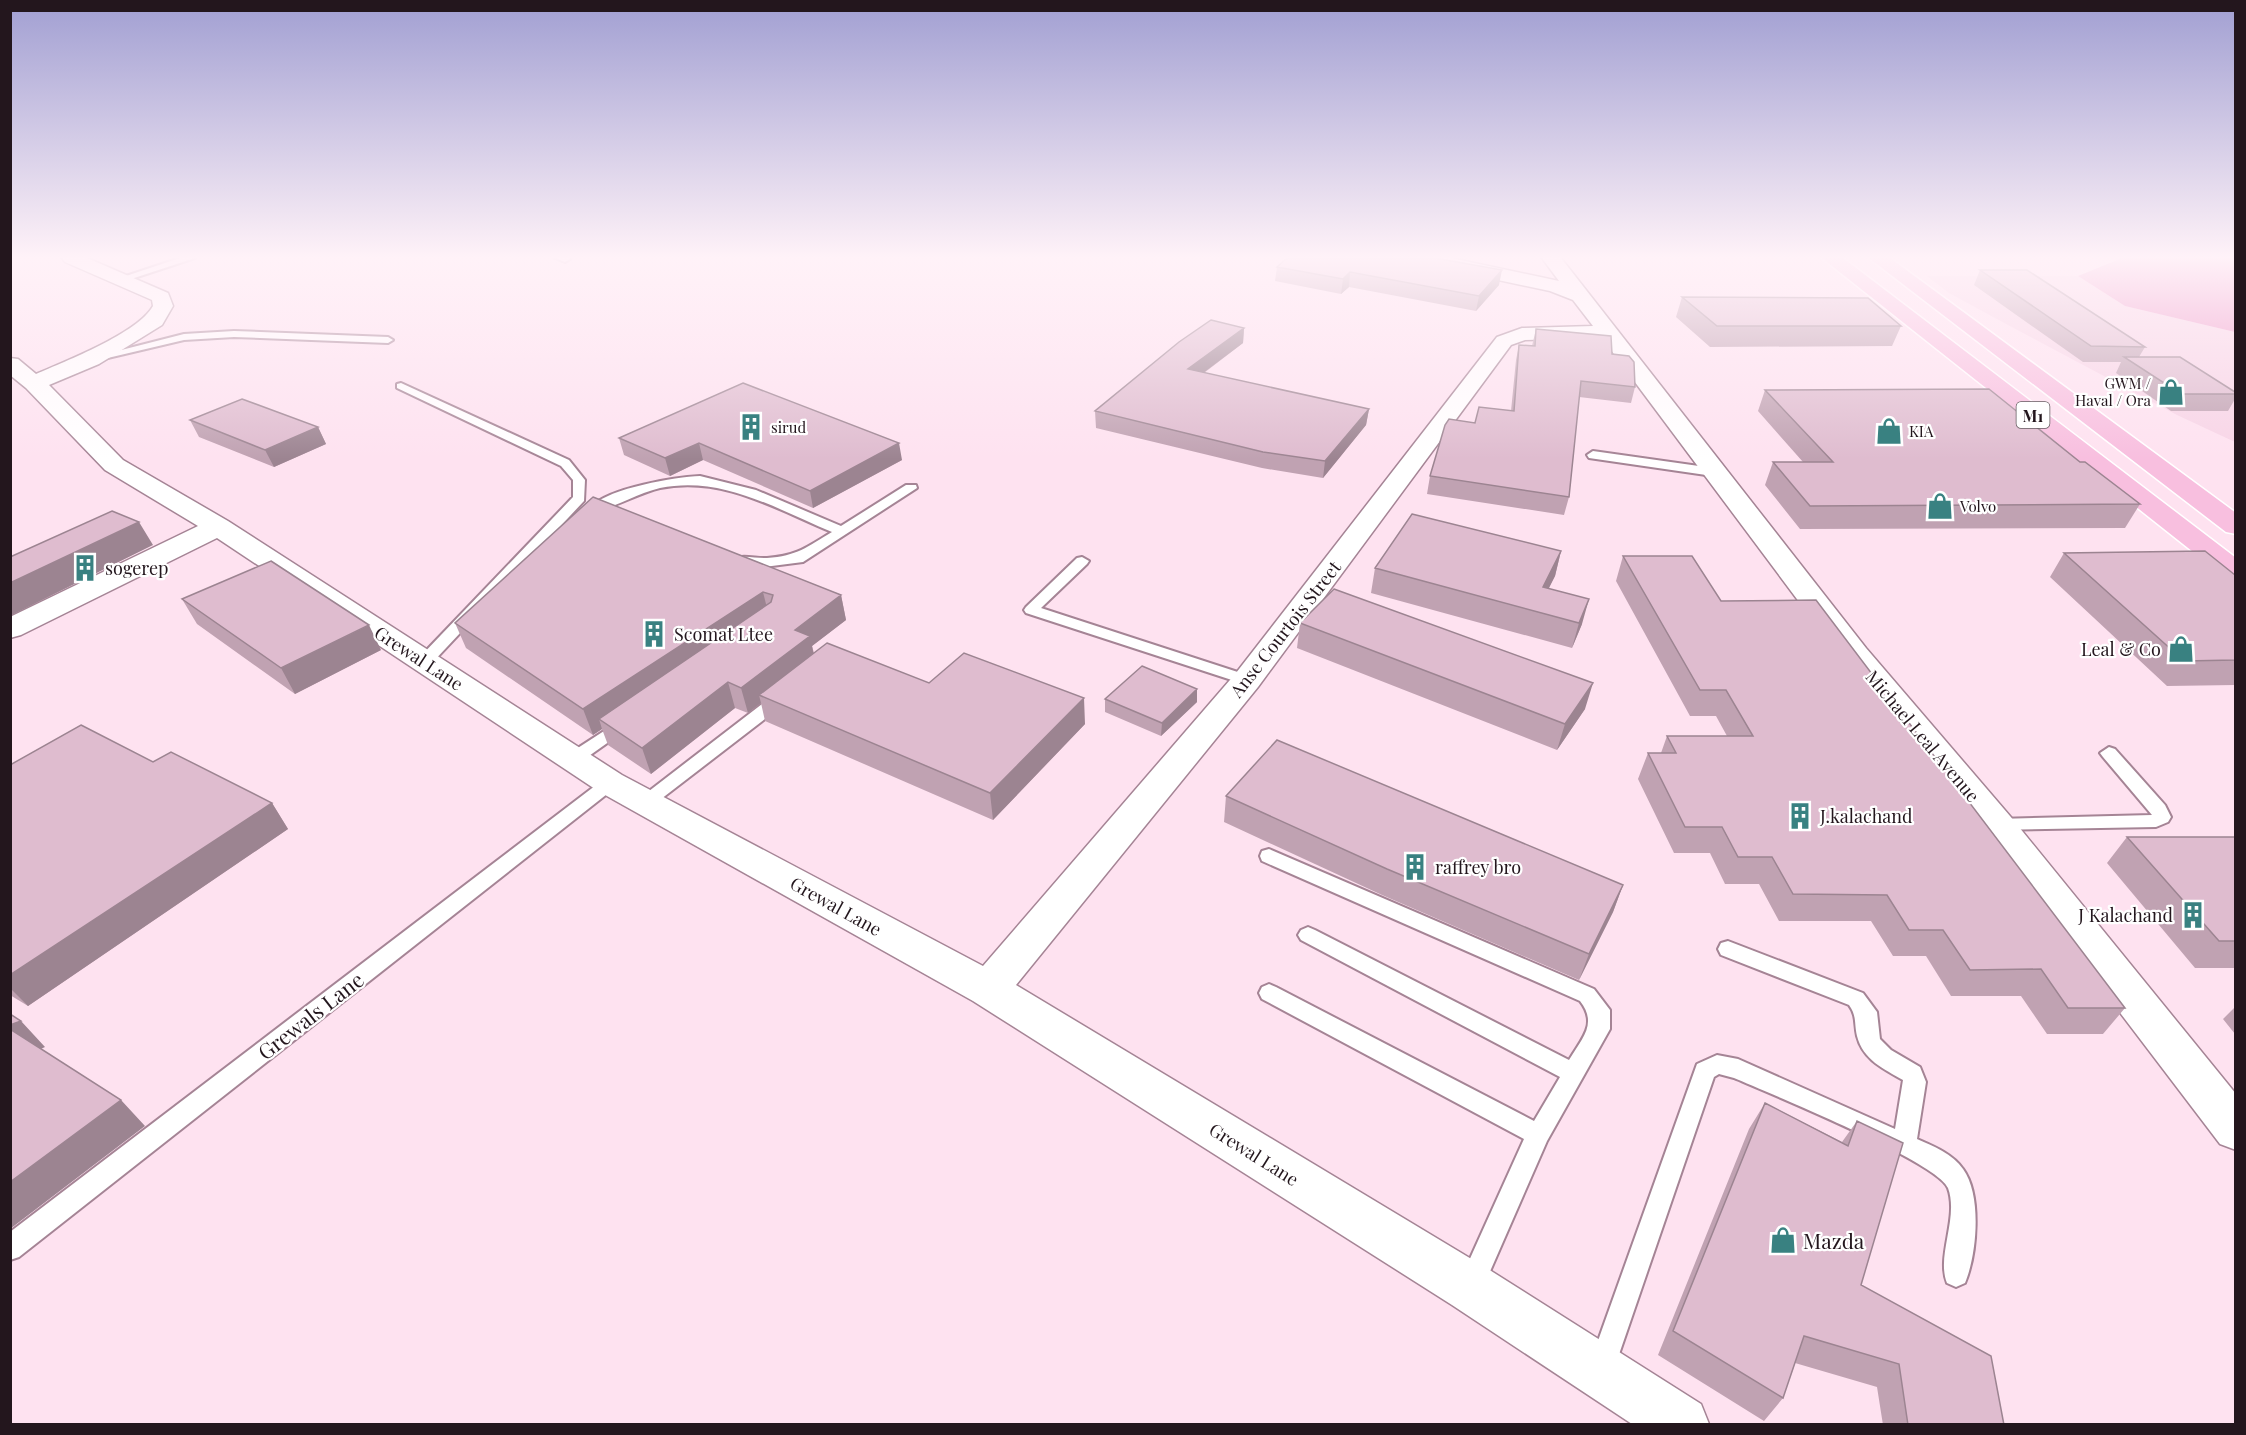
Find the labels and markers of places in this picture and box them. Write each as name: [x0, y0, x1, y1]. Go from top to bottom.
place label: GWM / Haval / Ora: [2075, 373, 2152, 410]
shop icon: GWM / Haval / Ora: [2156, 377, 2186, 407]
building icon: sirud: [736, 412, 766, 442]
shop icon: KIA: [1874, 416, 1904, 446]
place label: sirud: [771, 417, 806, 437]
place label: KIA: [1909, 421, 1934, 441]
shop icon: Volvo: [1925, 491, 1955, 521]
place label: Volvo: [1959, 496, 1996, 516]
building icon: sogerep: [70, 553, 100, 583]
place label: sogerep: [105, 556, 169, 580]
building icon: Scomat Ltee: [639, 619, 669, 649]
place label: Scomat Ltee: [674, 622, 773, 646]
shop icon: Leal & Co: [2166, 634, 2196, 664]
place label: Leal & Co: [2081, 637, 2161, 661]
building icon: J.kalachand: [1785, 801, 1815, 831]
place label: J.kalachand: [1819, 804, 1913, 828]
building icon: raffrey bro: [1400, 852, 1430, 882]
place label: raffrey bro: [1435, 855, 1521, 879]
building icon: J Kalachand: [2178, 900, 2208, 930]
place label: J Kalachand: [2077, 903, 2174, 927]
shop icon: Mazda: [1768, 1225, 1798, 1255]
place label: Mazda: [1803, 1226, 1865, 1254]

